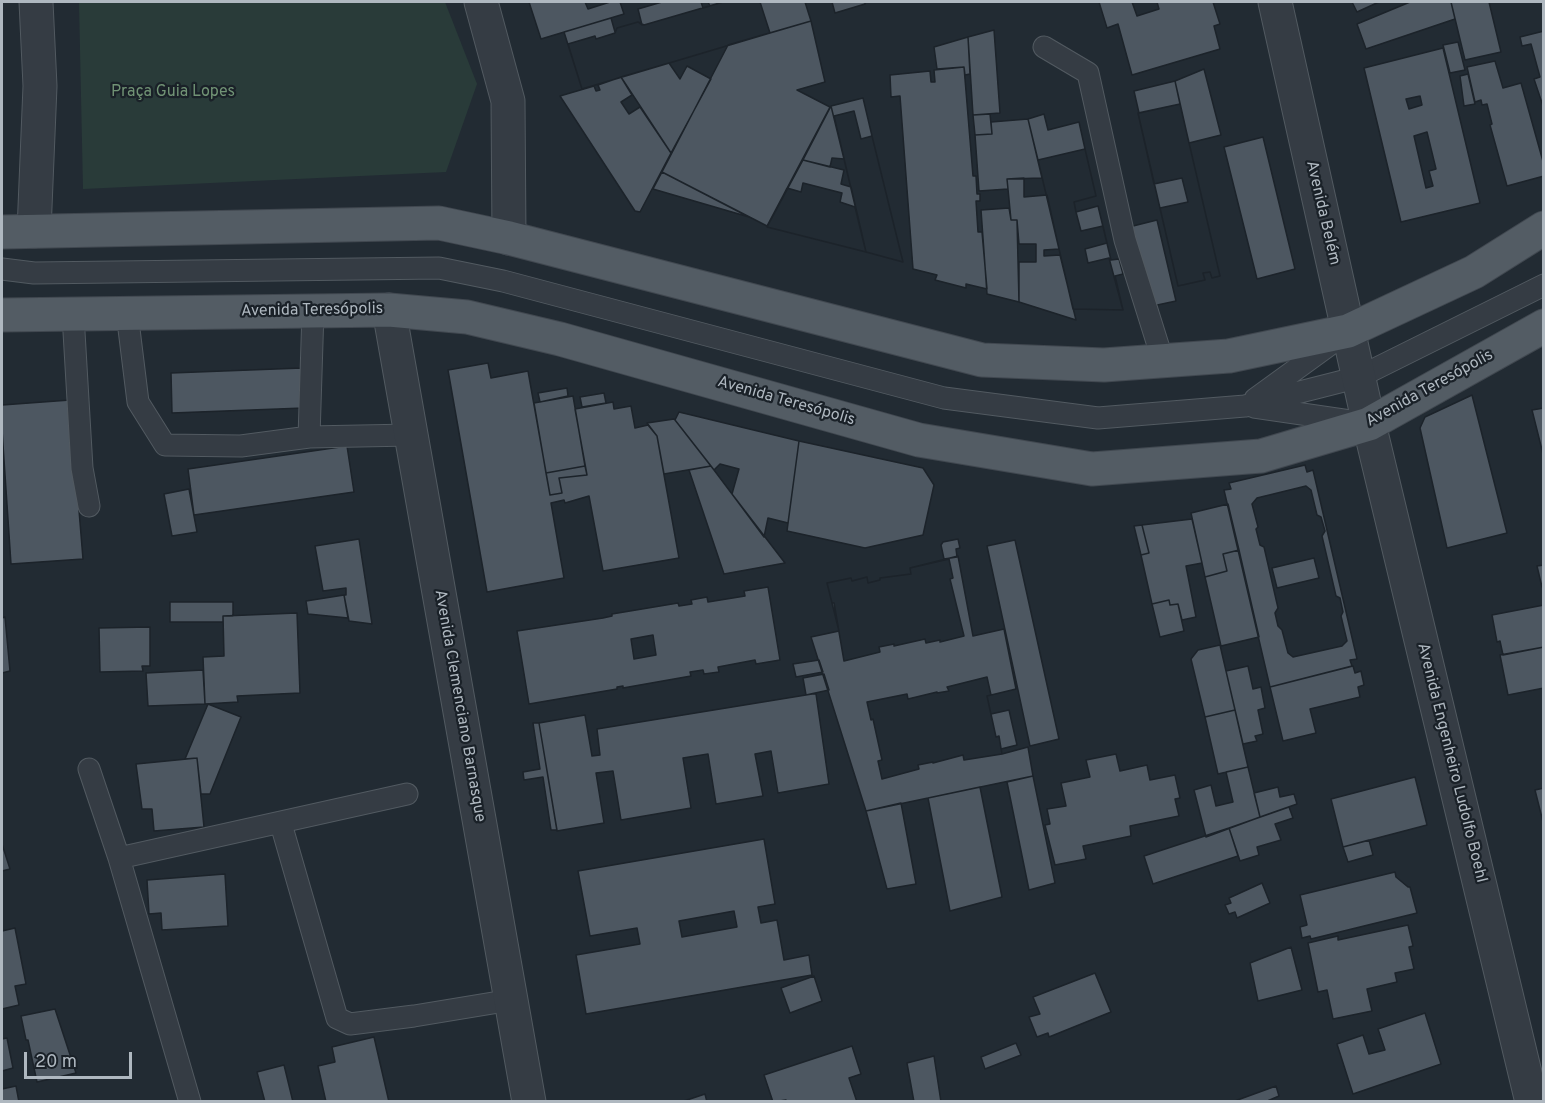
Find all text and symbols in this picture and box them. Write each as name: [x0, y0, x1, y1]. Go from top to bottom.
park label: Praça Guia Lopes: [111, 83, 235, 103]
street label: Avenida Belém: [1301, 159, 1343, 267]
street label: Avenida Teresópolis: [241, 300, 383, 322]
street label: Avenida Teresópolis: [1363, 346, 1497, 432]
street label: Avenida Teresópolis: [715, 373, 857, 431]
street label: Avenida Clemenciano Barnasque: [429, 588, 489, 824]
street label: Avenida Engenheiro Ludolfo Boehl: [1412, 641, 1490, 885]
scale bar: [27, 1040, 135, 1078]
text: 20 m: [35, 1051, 77, 1074]

